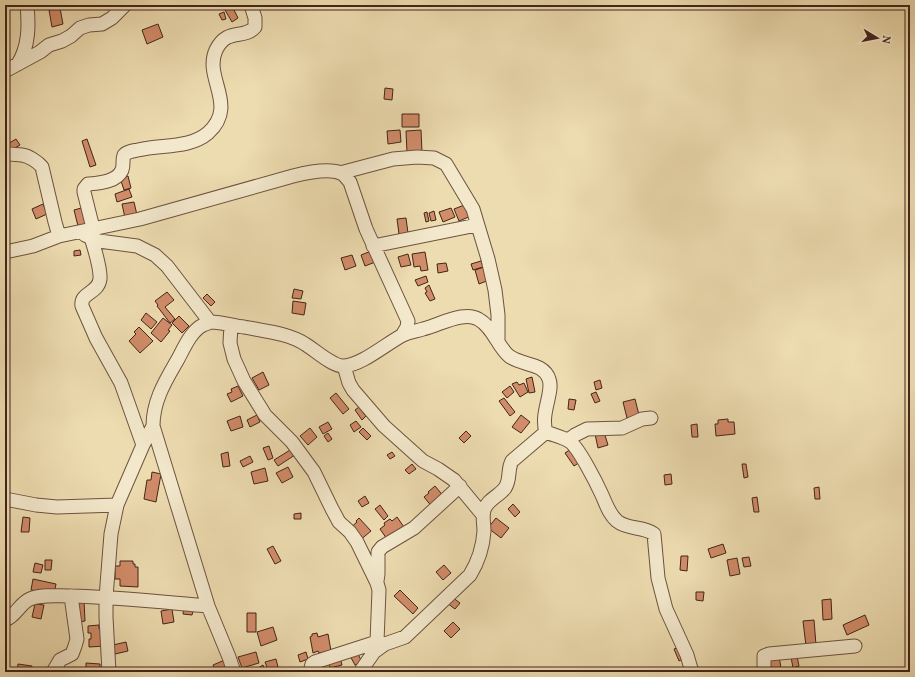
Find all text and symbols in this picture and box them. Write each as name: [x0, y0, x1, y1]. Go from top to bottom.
north arrow: [857, 18, 897, 58]
text: N: [877, 34, 893, 45]

